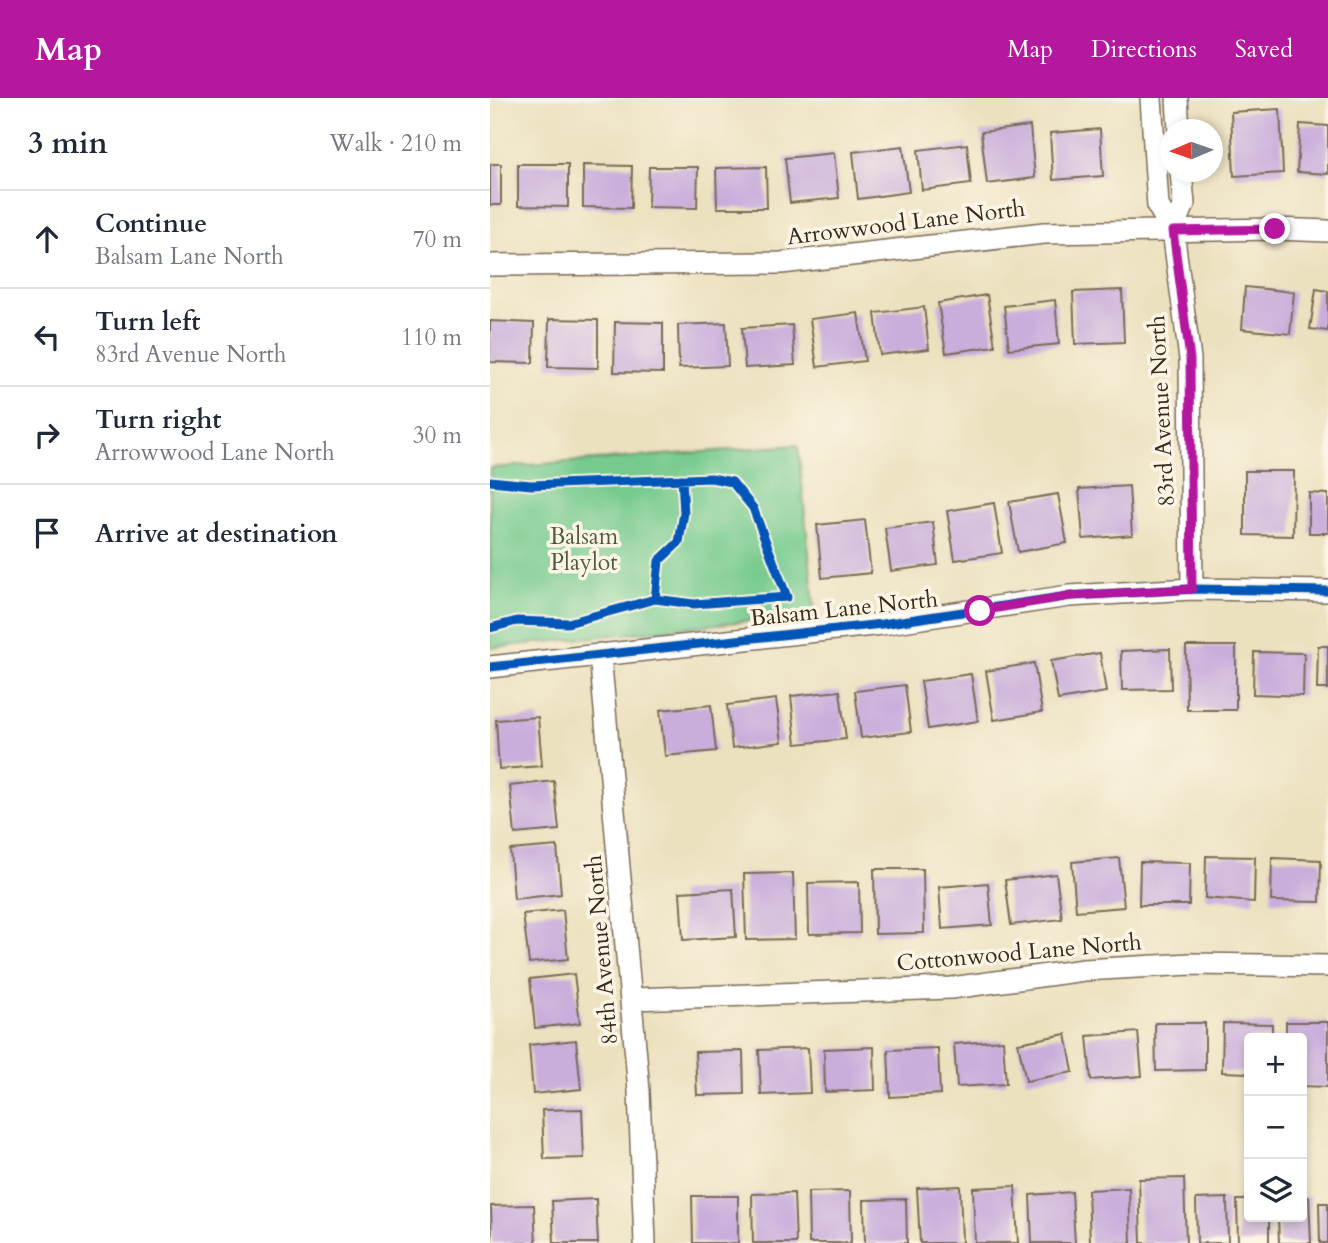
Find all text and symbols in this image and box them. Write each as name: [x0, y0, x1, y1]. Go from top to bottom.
text: Map: [35, 27, 102, 72]
text: Map: [1007, 33, 1053, 66]
text: Directions: [1091, 33, 1197, 66]
text: Saved: [1235, 33, 1293, 66]
north arrow: [1160, 119, 1223, 182]
text: 3 min: [28, 123, 108, 164]
text: Walk · 210 m: [329, 128, 462, 159]
street label: Arrowwood Lane North: [785, 192, 1027, 252]
text: Continue: [95, 206, 207, 241]
route end: [1259, 213, 1290, 244]
icon: ahead: [28, 220, 66, 258]
text: 70 m: [413, 224, 462, 255]
text: Balsam Lane North: [95, 241, 284, 272]
text: Turn left: [95, 304, 200, 339]
street label: 83rd Avenue North: [1141, 314, 1182, 507]
icon: left: [28, 318, 66, 356]
text: 110 m: [401, 322, 462, 353]
text: 83rd Avenue North: [95, 339, 286, 370]
text: Turn right: [95, 402, 222, 437]
icon: right: [28, 416, 66, 454]
text: 30 m: [413, 420, 462, 451]
text: Arrowwood Lane North: [95, 437, 335, 468]
icon: arrive: [28, 514, 66, 552]
text: Arrive at destination: [95, 516, 338, 551]
park label: Balsam Playlot: [550, 521, 619, 578]
street label: Balsam Lane North: [749, 583, 940, 634]
route start: [964, 595, 995, 626]
street label: 84th Avenue North: [578, 853, 625, 1046]
street label: Cottonwood Lane North: [895, 926, 1143, 979]
map controls: [1244, 1033, 1307, 1222]
button: +: [1244, 1033, 1307, 1096]
button: −: [1244, 1096, 1307, 1159]
button: layers: [1244, 1159, 1307, 1222]

